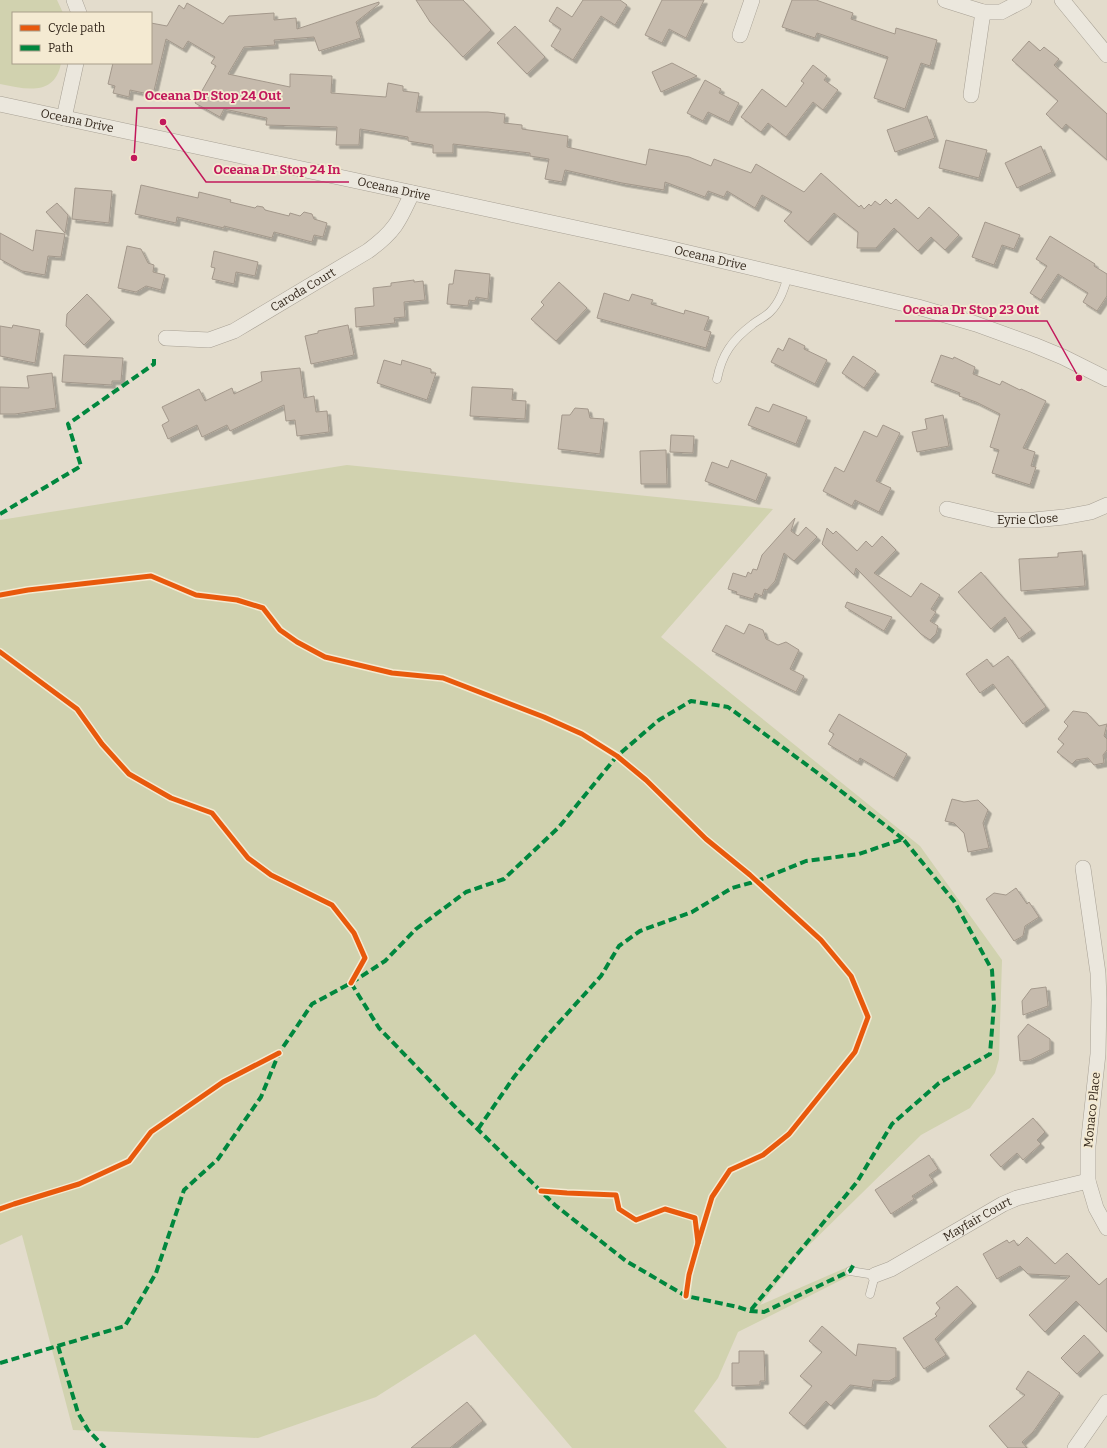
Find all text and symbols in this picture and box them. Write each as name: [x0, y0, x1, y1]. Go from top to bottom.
legend: [12, 12, 152, 64]
text: Cycle path: [48, 21, 106, 35]
text: Path: [48, 41, 74, 55]
callout: Oceana Dr Stop 24 Out: [137, 83, 290, 108]
text: Oceana Dr Stop 24 Out: [145, 88, 281, 103]
street label: Oceana Drive: [39, 106, 115, 135]
callout: Oceana Dr Stop 24 In: [206, 157, 349, 182]
text: Oceana Dr Stop 24 In: [214, 162, 341, 177]
street label: Oceana Drive: [356, 174, 432, 204]
street label: Oceana Drive: [673, 243, 748, 273]
street label: Caroda Court: [268, 265, 339, 315]
callout: Oceana Dr Stop 23 Out: [895, 296, 1047, 321]
text: Oceana Dr Stop 23 Out: [903, 302, 1039, 317]
street label: Eyrie Close: [997, 511, 1059, 527]
street label: Monaco Place: [1081, 1071, 1103, 1149]
street label: Mayfair Court: [941, 1194, 1014, 1244]

